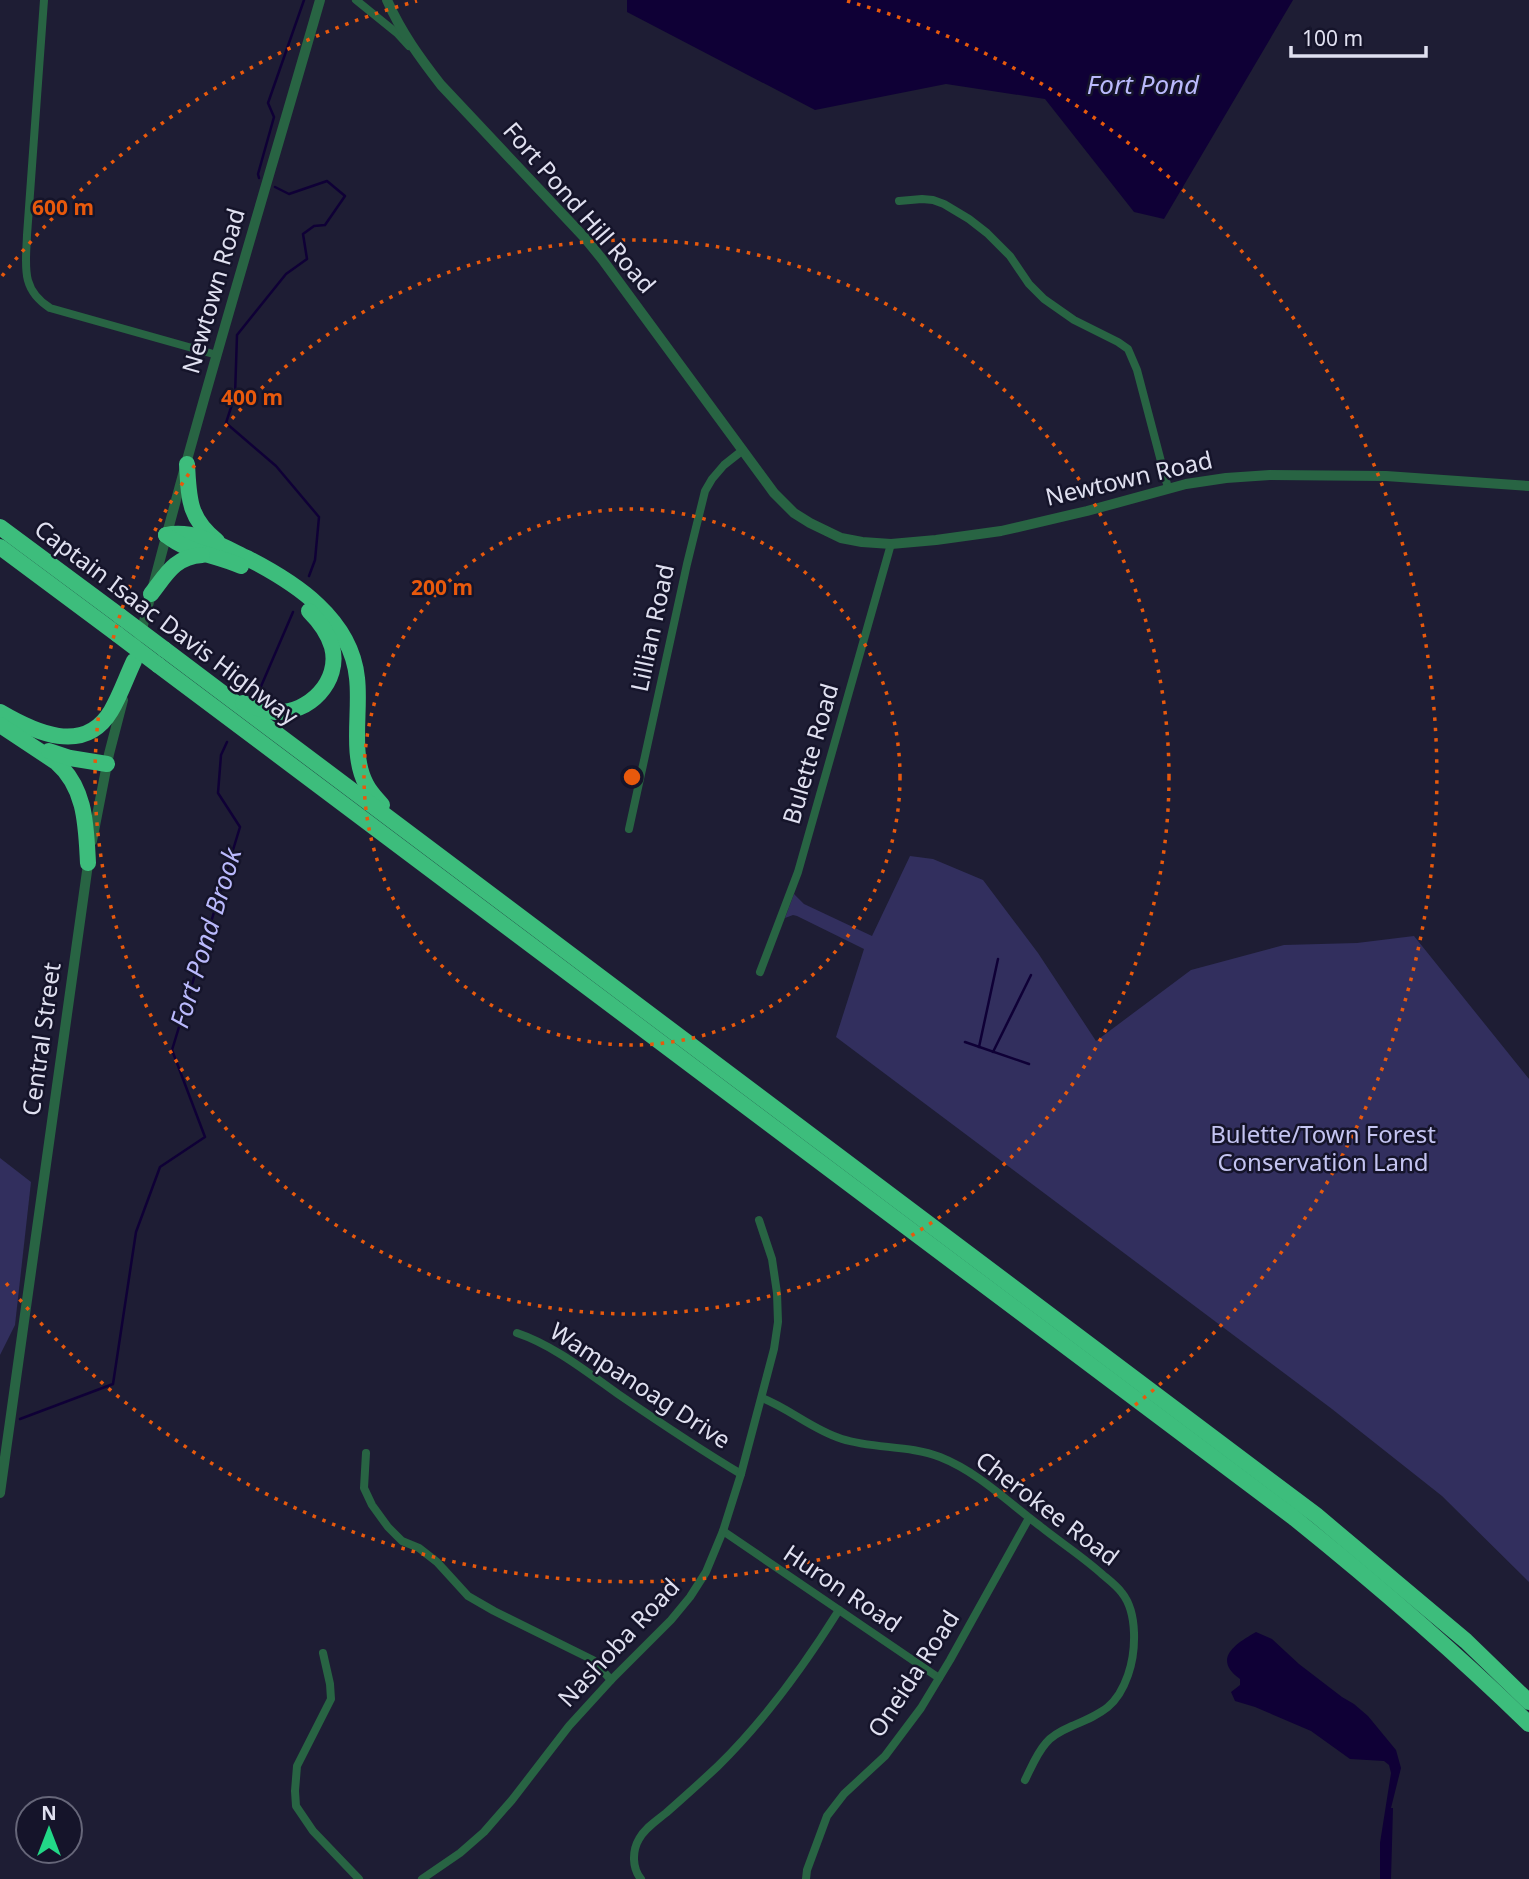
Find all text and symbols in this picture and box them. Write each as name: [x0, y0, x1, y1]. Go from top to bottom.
scale bar: [1291, 14, 1426, 58]
text: 100 m: [1302, 24, 1363, 52]
water label: Fort Pond: [1087, 66, 1200, 102]
street label: Fort Pond Hill Road: [497, 114, 664, 300]
text: 600 m: [32, 193, 94, 221]
street label: Newtown Road: [173, 204, 252, 377]
text: 400 m: [221, 383, 283, 411]
street label: Newtown Road: [1042, 442, 1215, 513]
street label: Captain Isaac Davis Highway: [28, 512, 306, 732]
street label: Lillian Road: [622, 561, 681, 694]
text: 200 m: [411, 573, 473, 601]
street label: Bulette Road: [774, 679, 845, 828]
centre of rings: [620, 765, 644, 789]
water label: Fort Pond Brook: [161, 842, 250, 1032]
street label: Central Street: [13, 960, 68, 1118]
park label: Bulette/Town Forest Conservation Land: [1210, 1117, 1436, 1178]
street label: Wampanoag Drive: [544, 1314, 738, 1456]
street label: Cherokee Road: [970, 1443, 1126, 1573]
street label: Huron Road: [778, 1536, 908, 1639]
street label: Nashoba Road: [550, 1570, 686, 1713]
street label: Oneida Road: [859, 1603, 966, 1743]
north arrow: [14, 1795, 84, 1865]
text: N: [41, 1800, 57, 1826]

